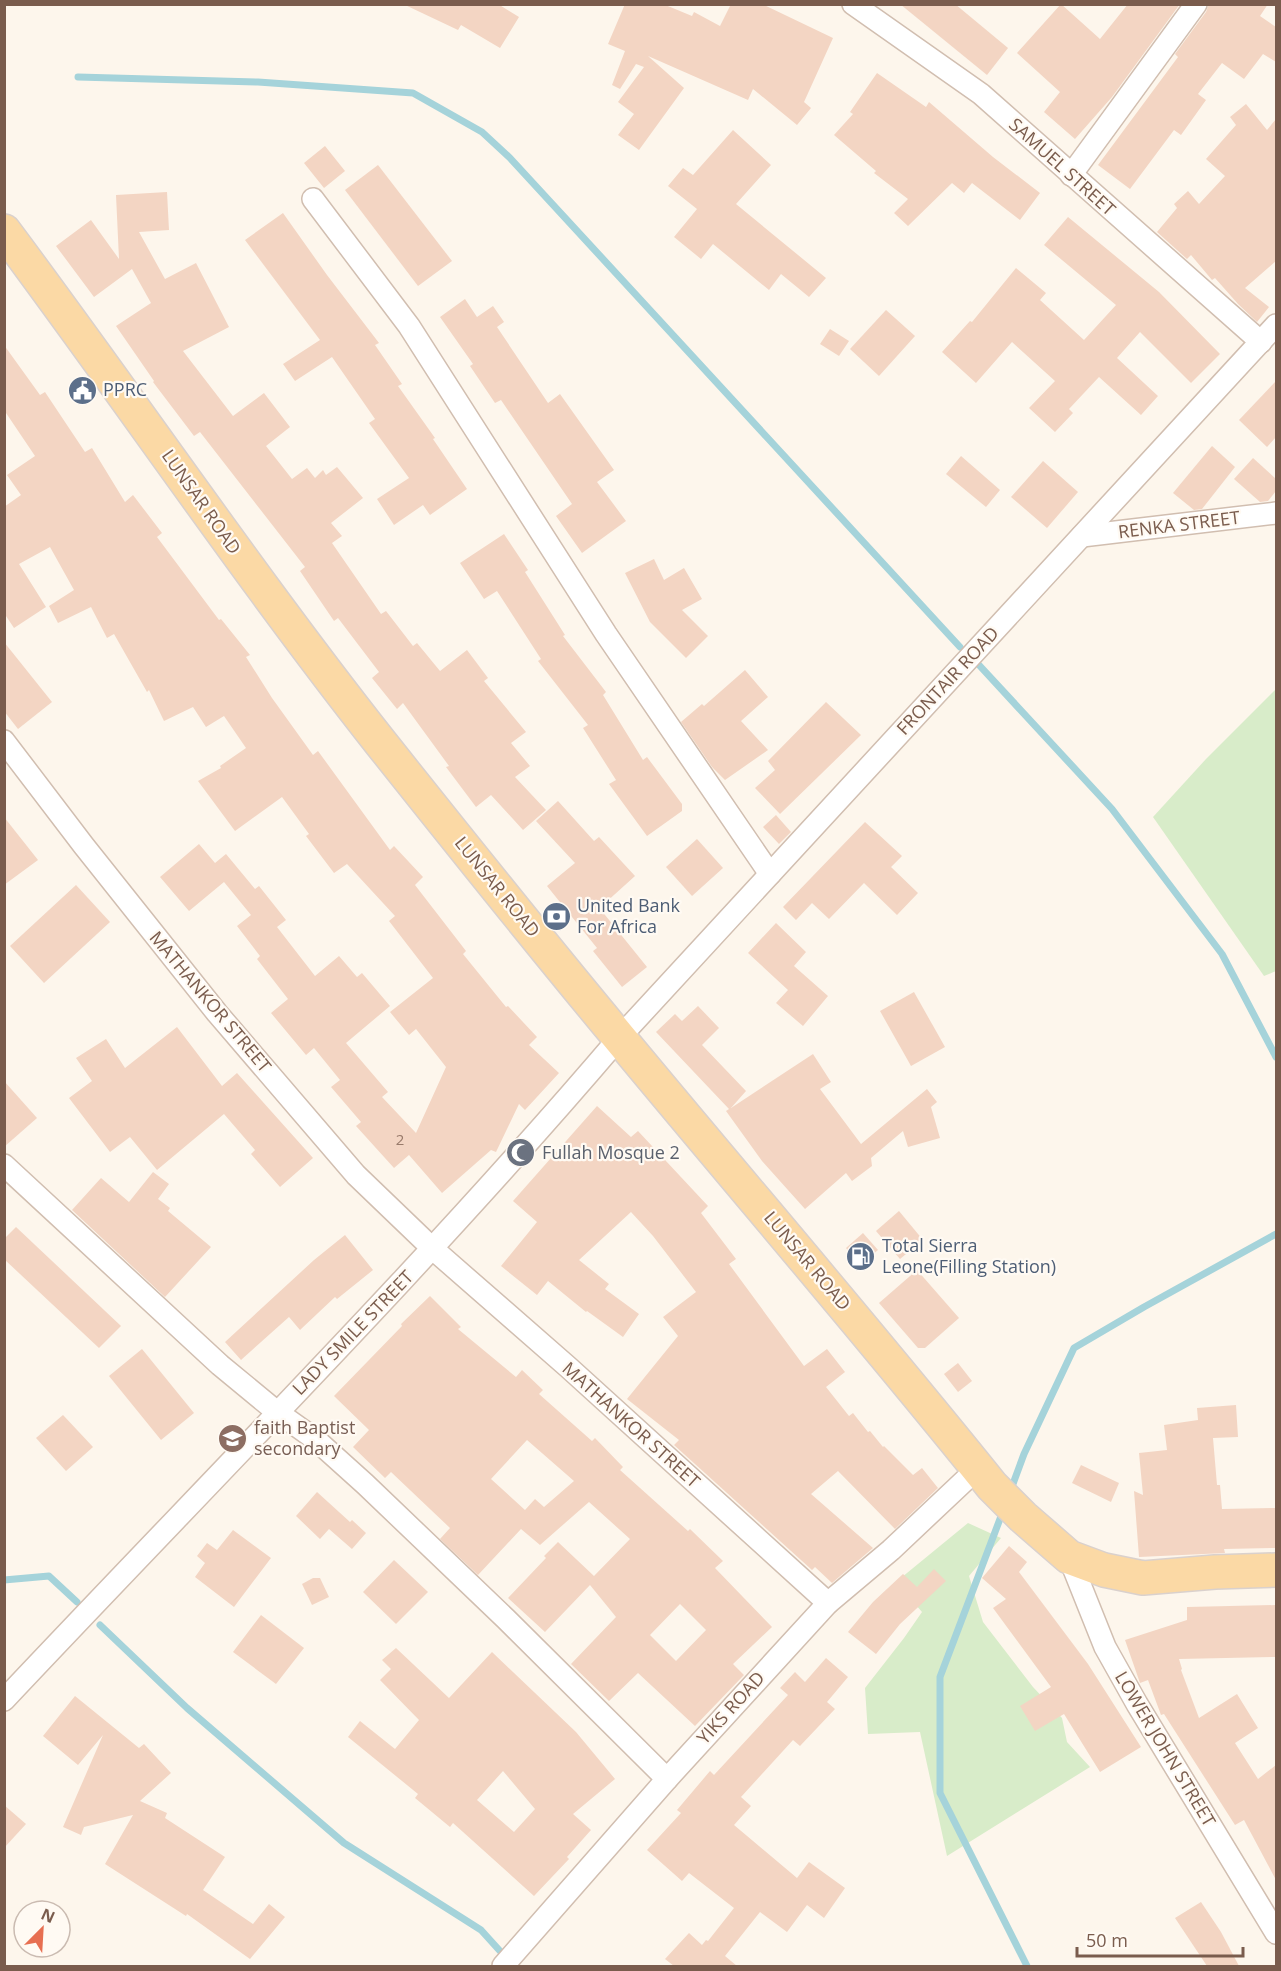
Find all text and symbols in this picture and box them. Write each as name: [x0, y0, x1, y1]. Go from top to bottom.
street label: SAMUEL STREET: [1004, 112, 1121, 221]
public building icon: PPRC: [66, 374, 98, 406]
place label: PPRC: [103, 377, 147, 401]
street label: LUNSAR ROAD: [157, 444, 247, 559]
street label: RENKA STREET: [1117, 505, 1241, 543]
street label: FRONTAIR ROAD: [891, 621, 1004, 740]
street label: LUNSAR ROAD: [450, 831, 546, 942]
place label: United Bank For Africa: [577, 893, 681, 938]
bank icon: United Bank For Africa: [540, 900, 572, 932]
street label: MATHANKOR STREET: [145, 926, 277, 1077]
house number: 2: [396, 1129, 404, 1149]
mosque icon: Fullah Mosque 2: [505, 1137, 537, 1169]
place label: Fullah Mosque 2: [542, 1140, 680, 1164]
street label: LUNSAR ROAD: [759, 1206, 856, 1315]
place label: Total Sierra Leone(Filling Station): [882, 1233, 1056, 1278]
fuel station icon: Total Sierra Leone(Filling Station): [845, 1240, 877, 1272]
street label: LADY SMILE STREET: [286, 1265, 418, 1400]
street label: MATHANKOR STREET: [558, 1356, 706, 1493]
place label: faith Baptist secondary: [254, 1415, 355, 1460]
school or university icon: faith Baptist secondary: [217, 1422, 249, 1454]
street label: YIKS ROAD: [691, 1666, 769, 1749]
street label: LOWER JOHN STREET: [1110, 1666, 1222, 1831]
north arrow: [12, 1899, 72, 1959]
text: N: [38, 1903, 59, 1928]
scale bar: [1077, 1920, 1244, 1958]
text: 50 m: [1086, 1928, 1128, 1952]

